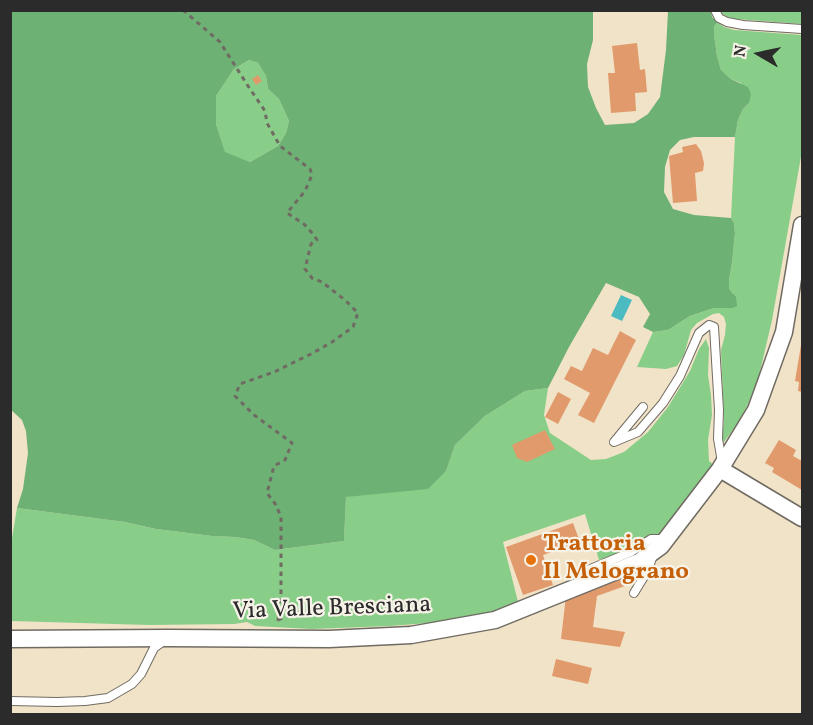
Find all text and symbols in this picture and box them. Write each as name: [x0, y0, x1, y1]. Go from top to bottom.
north arrow: [729, 24, 789, 84]
text: N: [729, 44, 753, 59]
place label: Trattoria Il Melograno: [543, 532, 689, 588]
marker: Trattoria Il Melograno: [524, 553, 538, 567]
street label: Via Valle Bresciana: [232, 592, 432, 628]

